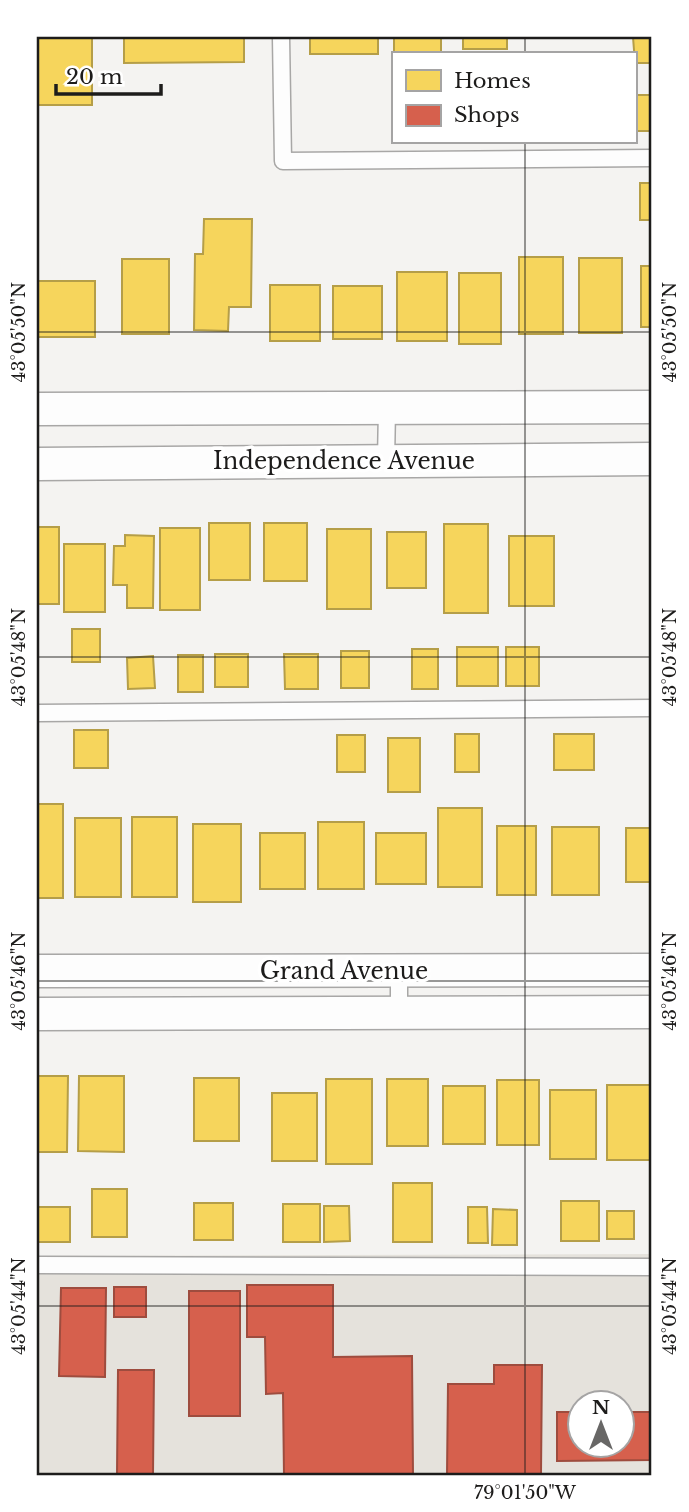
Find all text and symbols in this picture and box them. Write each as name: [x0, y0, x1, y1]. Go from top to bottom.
scale bar: [56, 52, 161, 96]
legend: [392, 52, 636, 144]
text: 20 m: [66, 64, 123, 90]
text: Homes: [454, 68, 531, 94]
text: Shops: [454, 102, 520, 128]
text: 43°05'50"N: [8, 282, 30, 382]
text: 43°05'50"N: [659, 282, 681, 382]
street label: Independence Avenue: [213, 447, 475, 475]
text: 43°05'48"N: [8, 608, 30, 706]
text: 43°05'48"N: [659, 608, 681, 706]
text: 43°05'46"N: [8, 931, 30, 1031]
text: 43°05'46"N: [659, 931, 681, 1031]
street label: Grand Avenue: [260, 957, 428, 985]
text: 43°05'44"N: [8, 1257, 30, 1355]
text: 43°05'44"N: [659, 1257, 681, 1355]
north arrow: [566, 1390, 636, 1460]
text: N: [592, 1396, 610, 1419]
text: 79°01'50"W: [474, 1482, 577, 1504]

